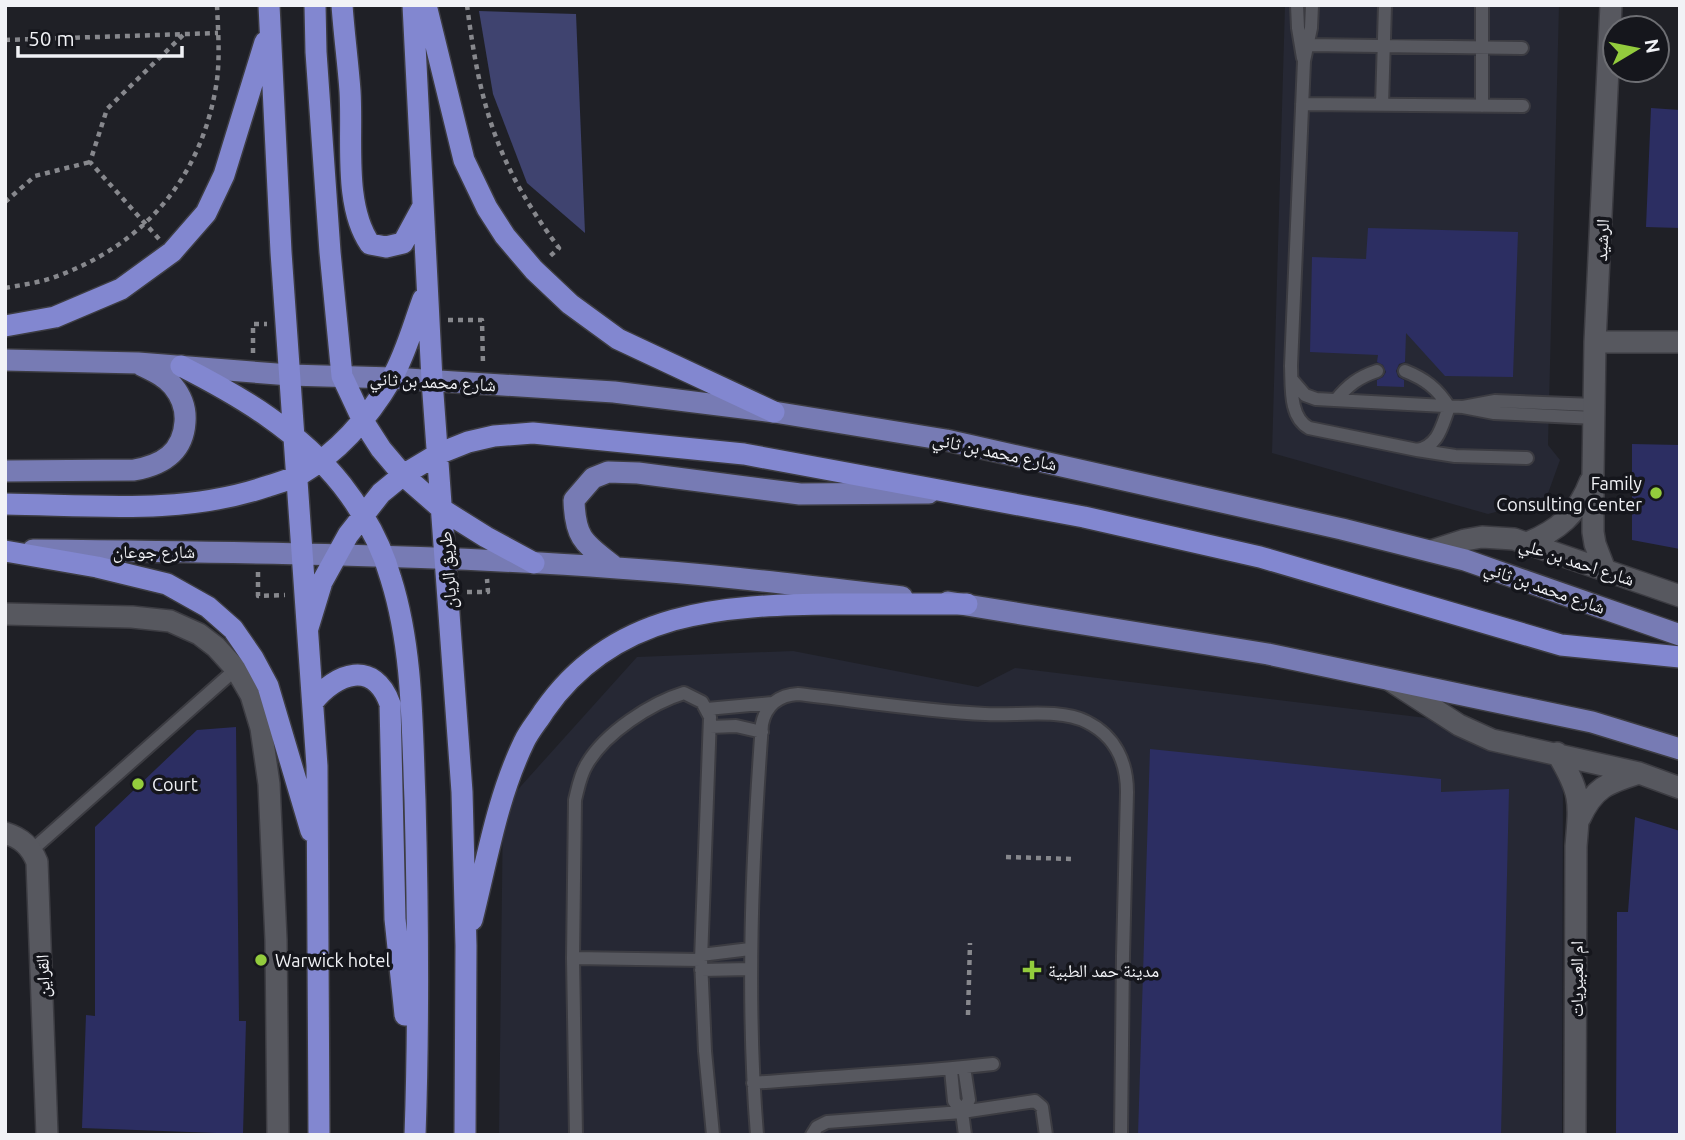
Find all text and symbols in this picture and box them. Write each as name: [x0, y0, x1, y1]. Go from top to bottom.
scale bar: [18, 14, 182, 58]
north arrow: [1601, 14, 1671, 84]
text: 50 m: [28, 26, 75, 50]
text: N: [1641, 37, 1665, 55]
street label: الرشيد: [1590, 218, 1613, 262]
street label: شارع محمد بن ثاني: [369, 368, 497, 400]
street label: شارع محمد بن ثاني: [930, 428, 1059, 479]
place label: Family Consulting Center: [1496, 473, 1642, 514]
marker: Family Consulting Center: [1648, 485, 1664, 501]
street label: طريق الريان: [434, 530, 462, 609]
street label: شارع احمد بن علي: [1515, 533, 1637, 594]
street label: شارع جوعان: [113, 541, 195, 563]
street label: شارع محمد بن ثاني: [1480, 557, 1608, 622]
place label: Court: [152, 774, 198, 794]
marker: Court: [130, 776, 146, 792]
street label: ام العبيريات: [1566, 941, 1589, 1017]
place label: Warwick hotel: [275, 950, 390, 970]
marker: Warwick hotel: [253, 952, 269, 968]
street label: القراين: [31, 954, 55, 998]
marker: مدينة حمد الطبية: [1022, 960, 1042, 980]
place label: مدينة حمد الطبية: [1048, 960, 1159, 982]

